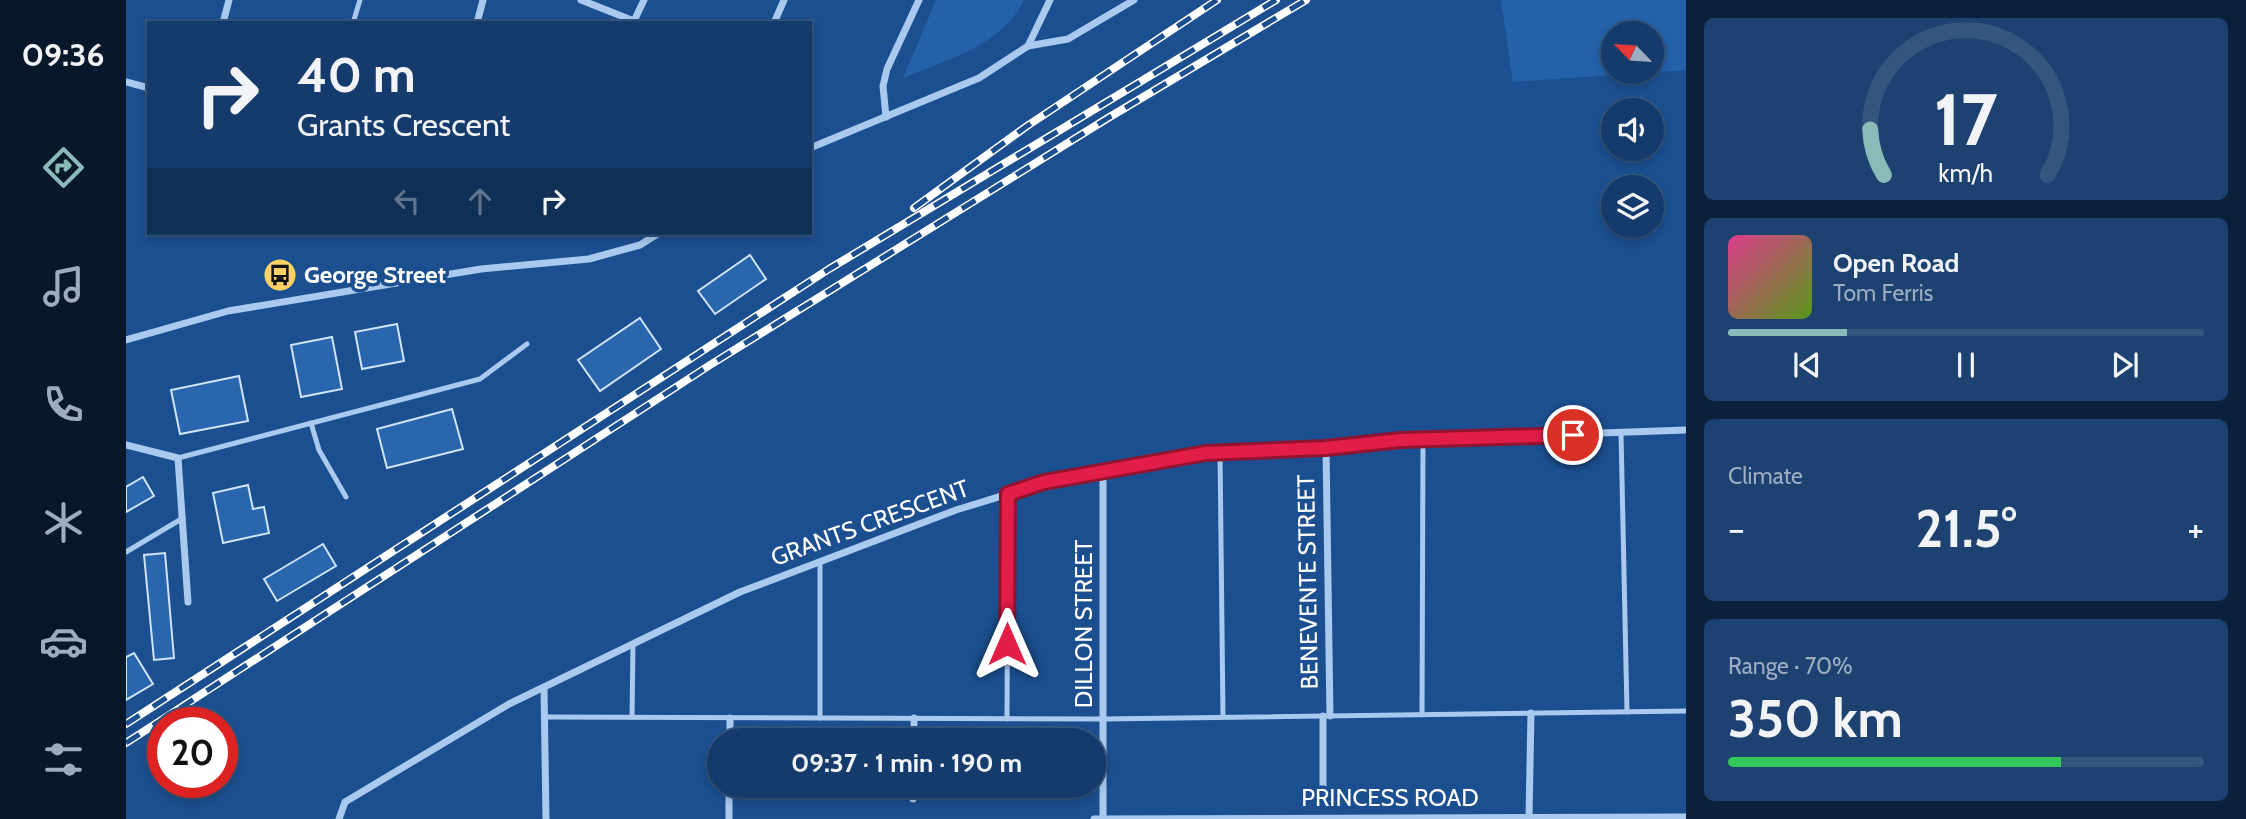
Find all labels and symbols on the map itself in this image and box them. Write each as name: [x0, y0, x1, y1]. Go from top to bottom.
north arrow: [1601, 21, 1664, 84]
bus stop icon: George Street: [261, 256, 299, 294]
place label: George Street: [304, 260, 446, 289]
pin: [1543, 405, 1603, 465]
street label: GRANTS CRESCENT: [767, 473, 973, 572]
street label: BENEVENTE STREET: [1291, 474, 1324, 690]
street label: DILLON STREET: [1069, 540, 1098, 708]
position arrow: [970, 607, 1044, 681]
speed limit sign: 20: [147, 707, 238, 798]
street label: PRINCESS ROAD: [1301, 783, 1479, 812]

